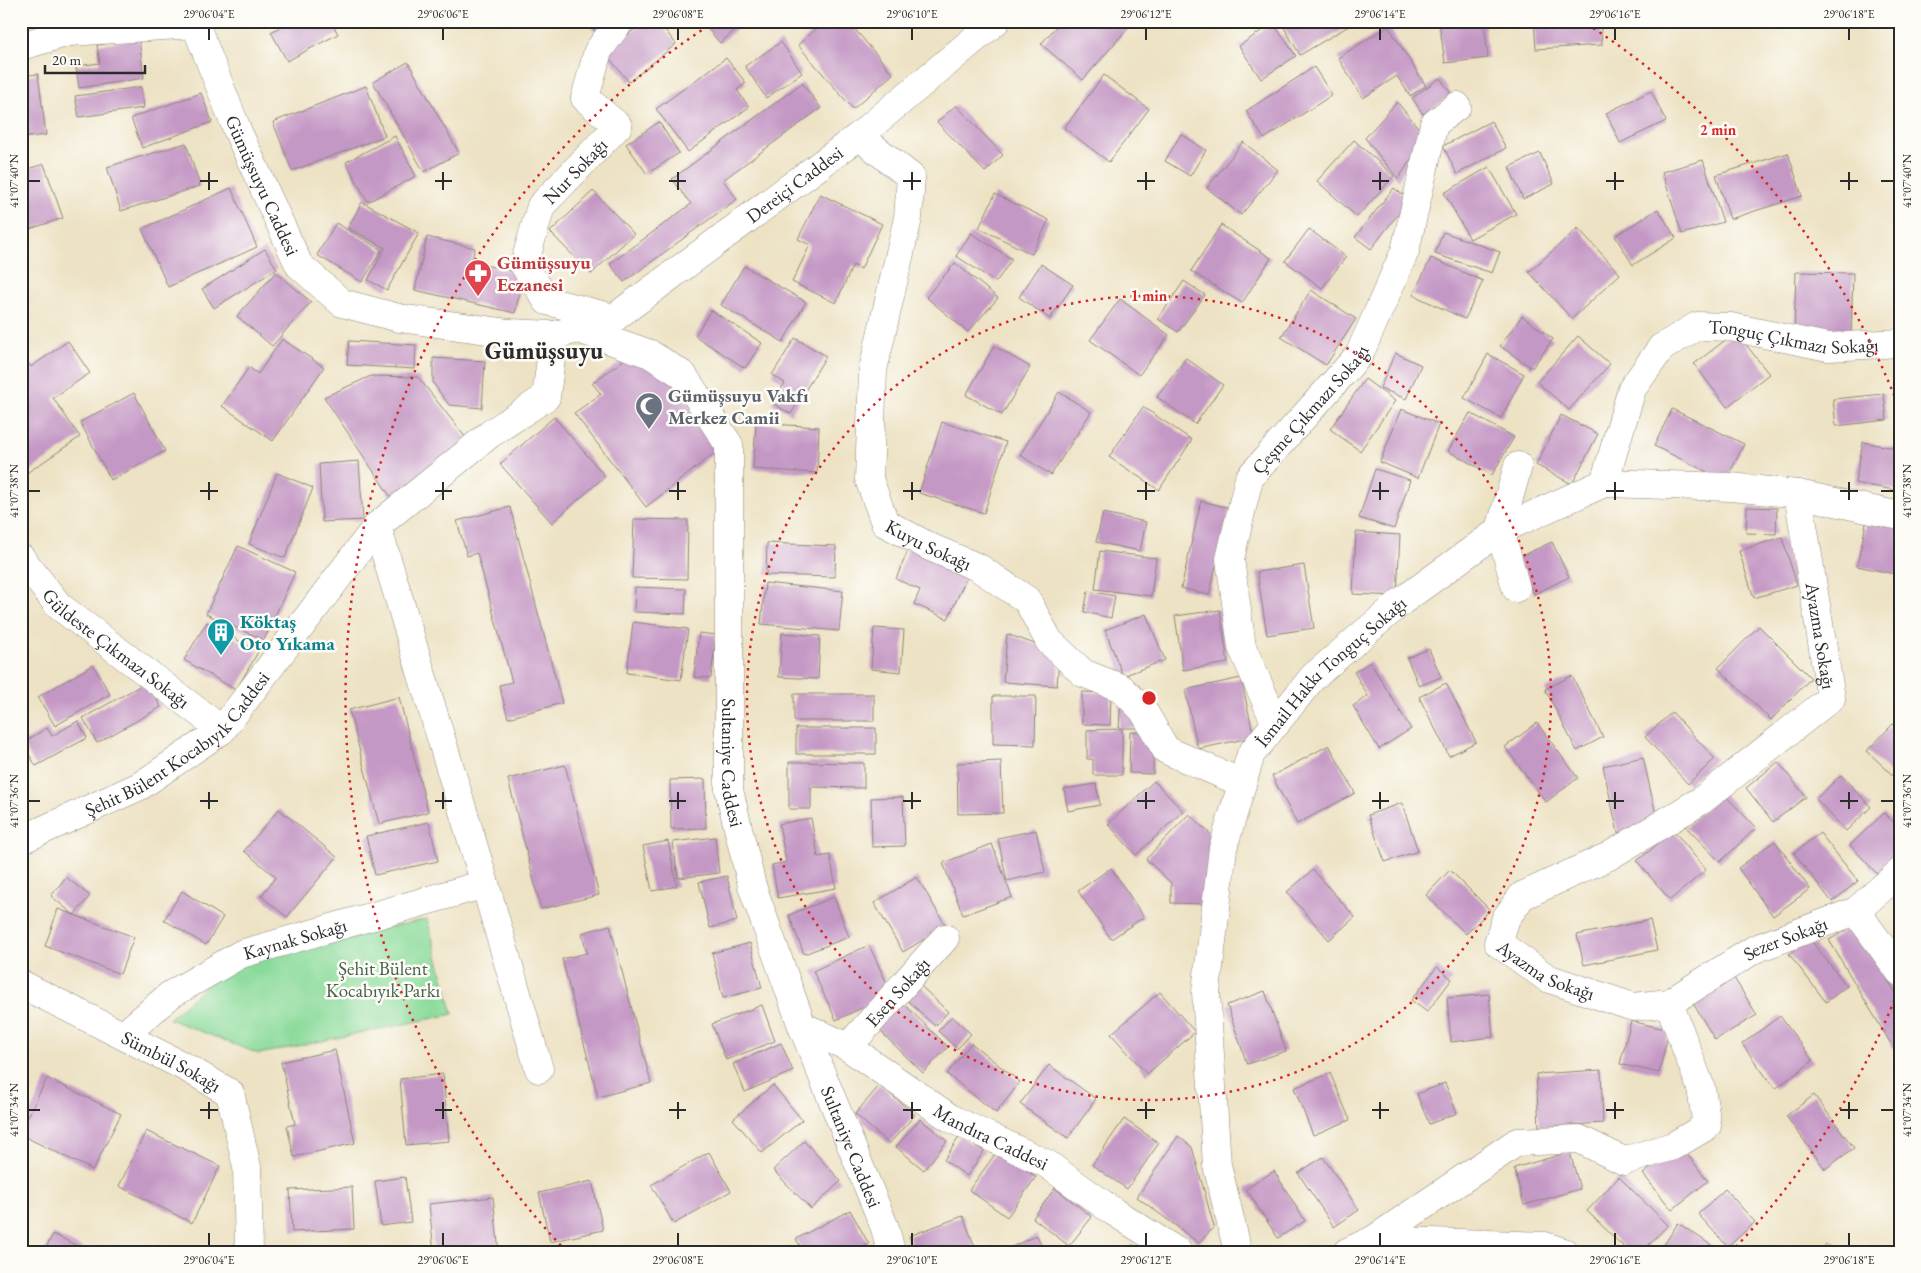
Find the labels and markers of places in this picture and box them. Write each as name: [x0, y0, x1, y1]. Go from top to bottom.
place label: Gümüşsuyu Eczanesi: [497, 250, 591, 297]
pharmacy icon: Gümüşsuyu Eczanesi: [463, 258, 493, 297]
place label: Gümüşsuyu Vakfı Merkez Camii: [668, 383, 809, 430]
mosque icon: Gümüşsuyu Vakfı Merkez Camii: [634, 391, 664, 430]
place label: Köktaş Oto Yıkama: [240, 609, 335, 656]
building icon: Köktaş Oto Yıkama: [206, 617, 236, 656]
centre of rings: [1140, 689, 1158, 707]

